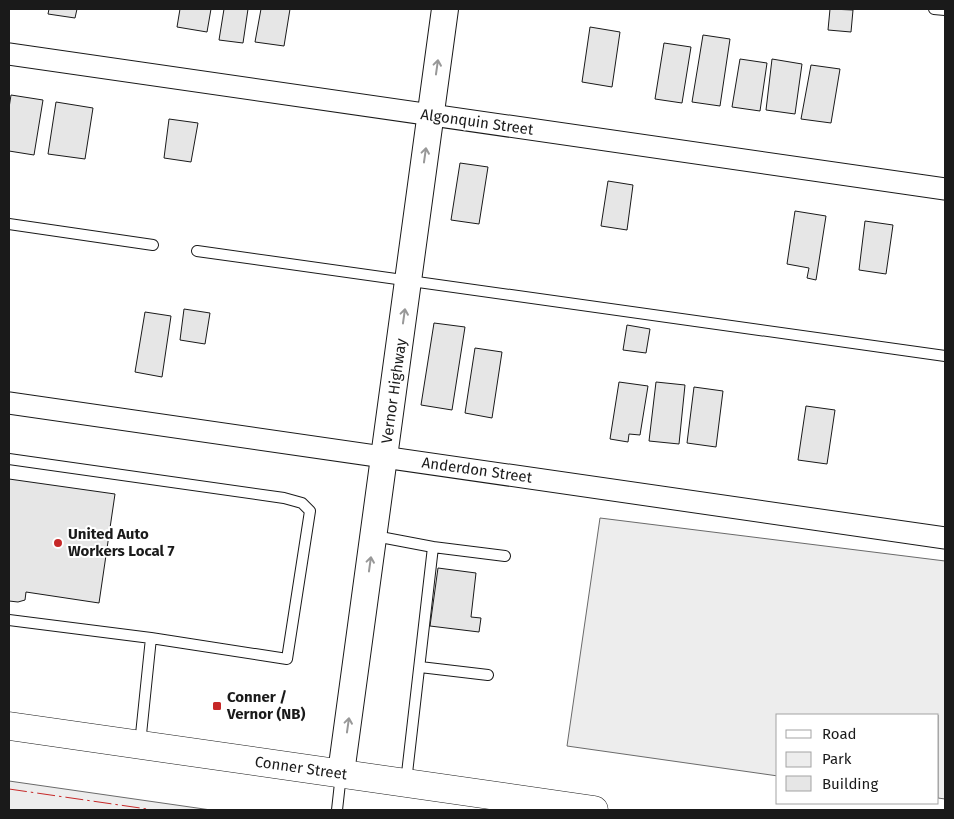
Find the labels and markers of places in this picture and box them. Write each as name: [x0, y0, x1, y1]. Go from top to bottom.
place label: United Auto Workers Local 7: [68, 525, 175, 560]
marker: United Auto Workers Local 7: [52, 537, 64, 549]
place label: Conner / Vernor (NB): [226, 688, 306, 723]
marker: Conner / Vernor (NB): [211, 700, 223, 712]

